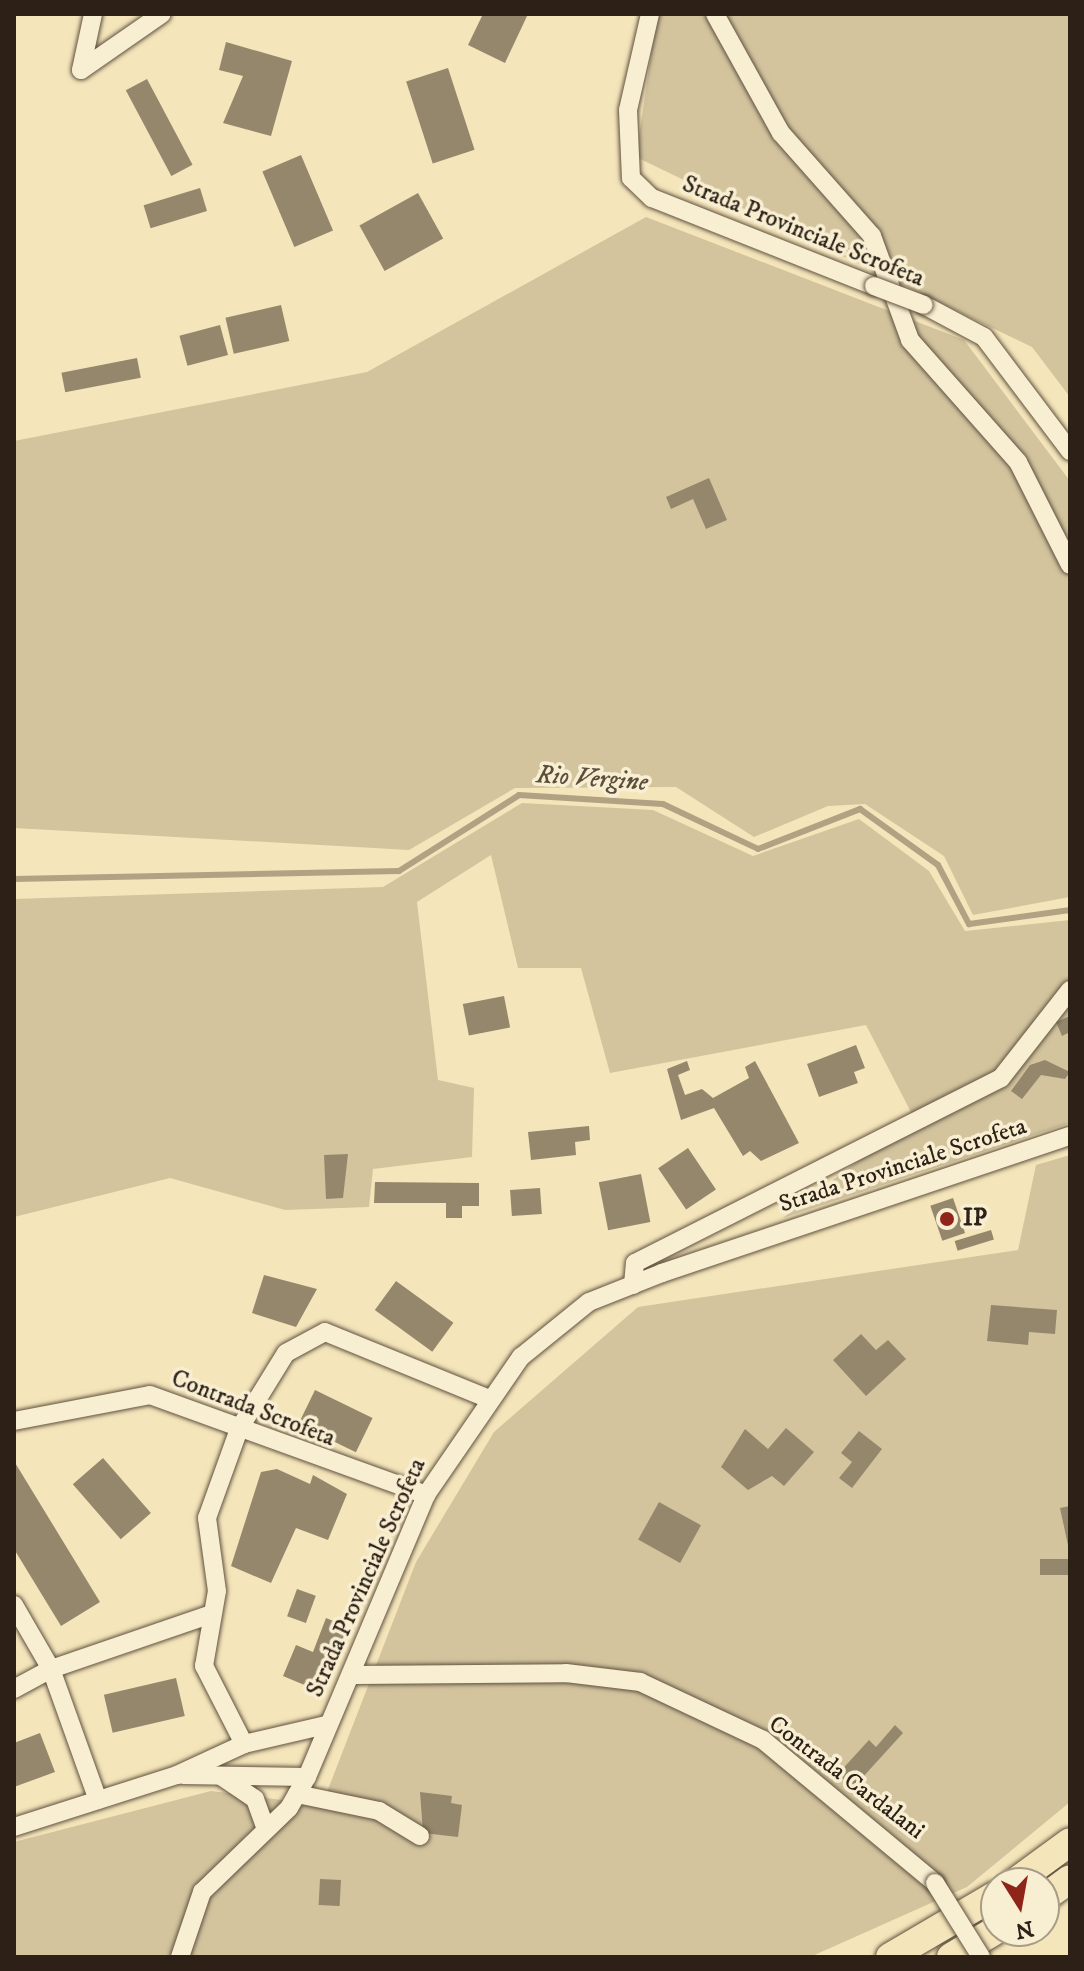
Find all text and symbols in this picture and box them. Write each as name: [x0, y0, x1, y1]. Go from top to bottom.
street label: Strada Provinciale Scrofeta: [678, 170, 928, 294]
water label: Rio Vergine: [535, 760, 649, 798]
street label: Strada Provinciale Scrofeta: [776, 1112, 1030, 1220]
place label: IP: [963, 1205, 987, 1233]
marker: IP: [938, 1210, 956, 1228]
street label: Contrada Scrofeta: [167, 1365, 339, 1453]
street label: Strada Provinciale Scrofeta: [301, 1454, 433, 1702]
street label: Contrada Cardalani: [762, 1710, 930, 1846]
north arrow: [980, 1867, 1060, 1947]
text: N: [1013, 1914, 1036, 1944]

